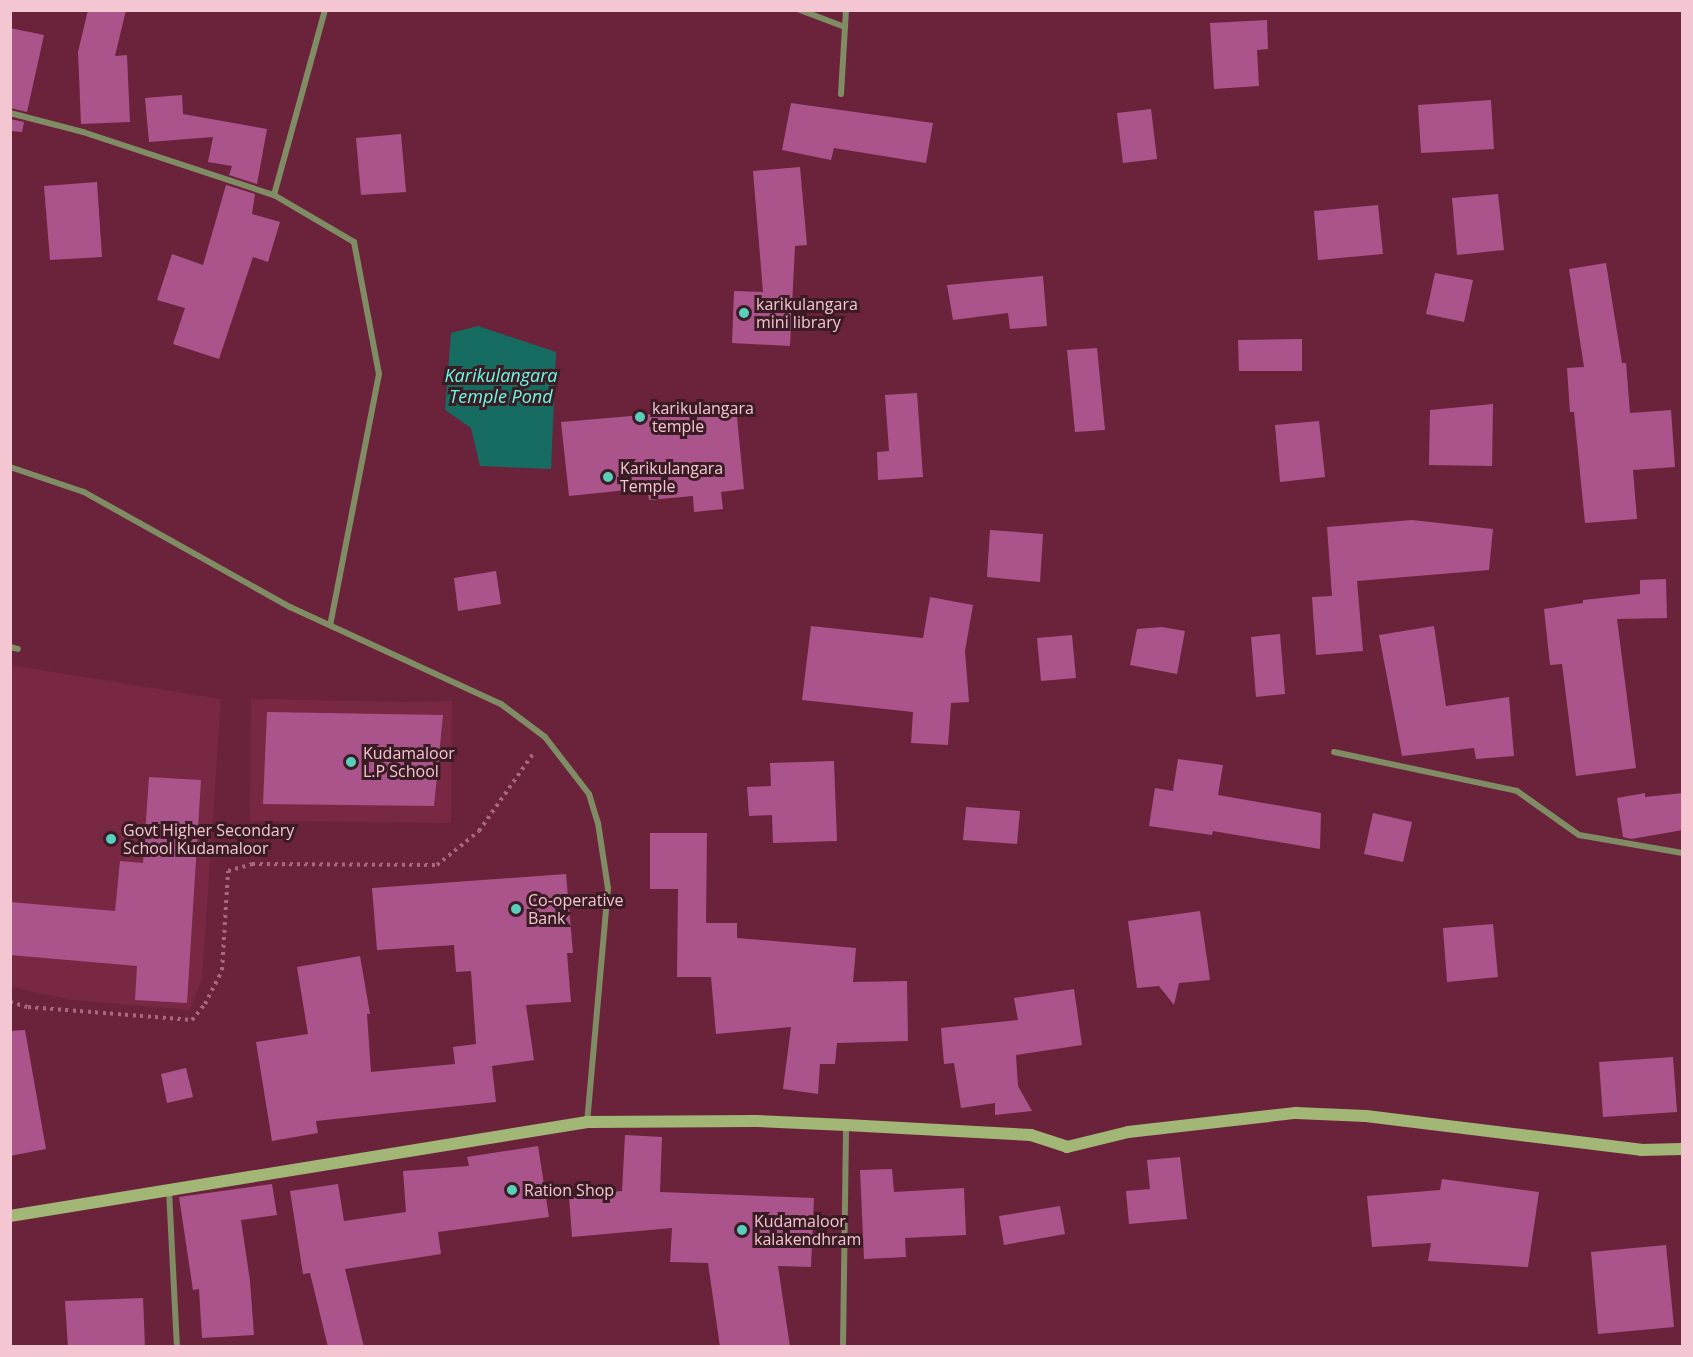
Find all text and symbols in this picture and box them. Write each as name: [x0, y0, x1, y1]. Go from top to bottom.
place label: karikulangara mini library: [756, 294, 858, 332]
marker: karikulangara mini library: [737, 306, 751, 320]
water label: Karikulangara Temple Pond: [445, 365, 557, 407]
place label: karikulangara temple: [652, 398, 754, 436]
marker: karikulangara temple: [633, 410, 647, 424]
place label: Karikulangara Temple: [620, 458, 723, 496]
marker: Karikulangara Temple: [601, 470, 615, 484]
place label: Kudamaloor L.P School: [363, 743, 455, 781]
marker: Kudamaloor L.P School: [344, 755, 358, 769]
place label: Govt Higher Secondary School Kudamaloor: [123, 820, 294, 858]
marker: Govt Higher Secondary School Kudamaloor: [104, 832, 118, 846]
place label: Co-operative Bank: [528, 890, 623, 928]
marker: Co-operative Bank: [509, 902, 523, 916]
place label: Ration Shop: [524, 1180, 614, 1200]
marker: Ration Shop: [505, 1183, 519, 1197]
place label: Kudamaloor kalakendhram: [754, 1211, 861, 1249]
marker: Kudamaloor kalakendhram: [735, 1223, 749, 1237]

